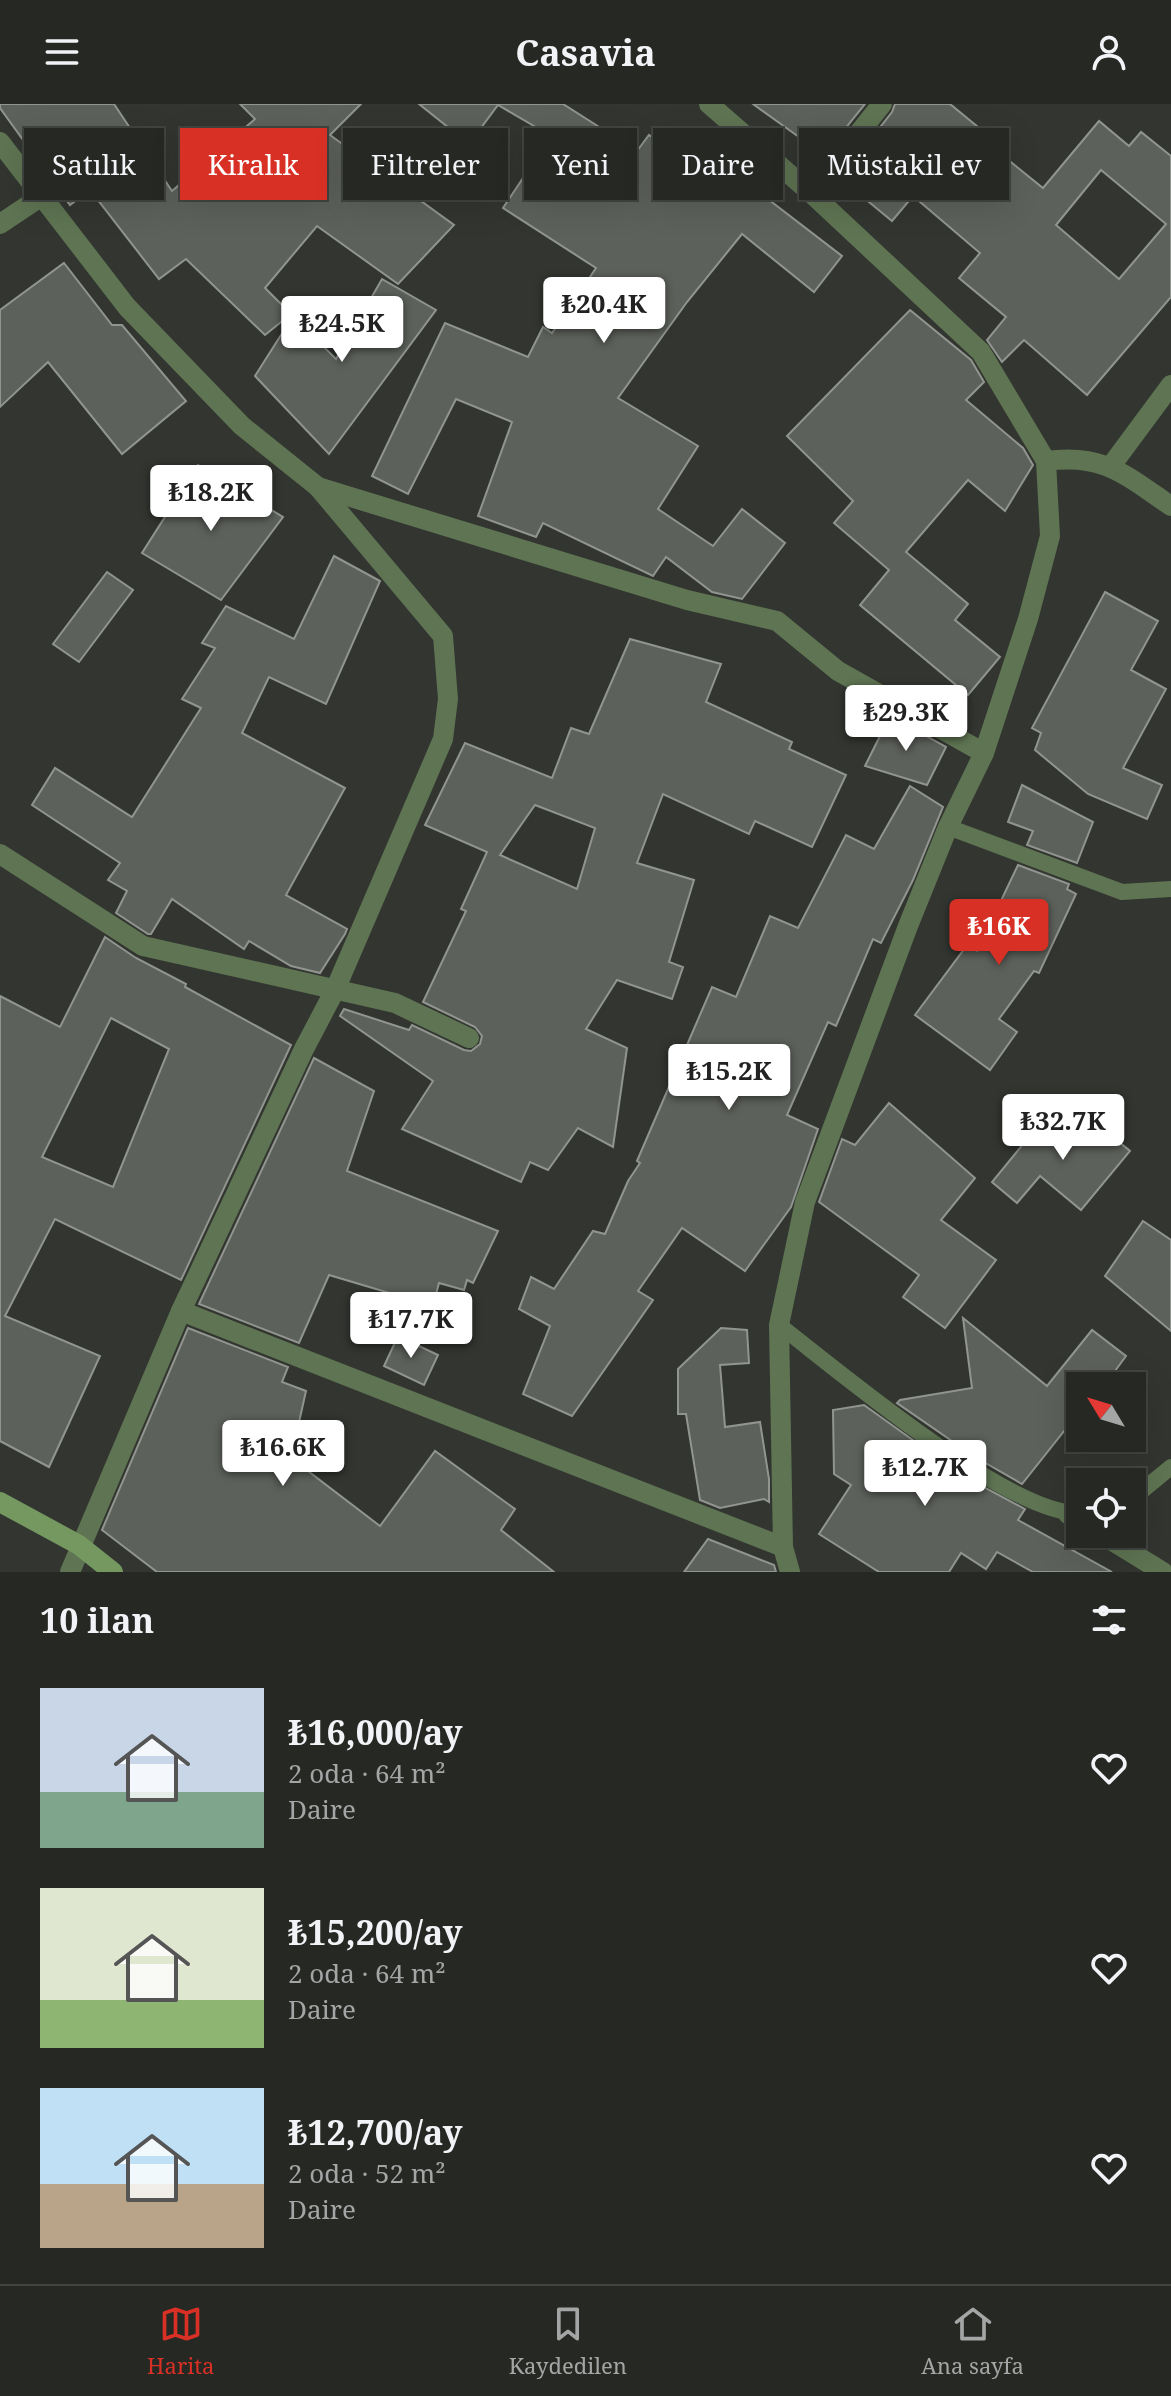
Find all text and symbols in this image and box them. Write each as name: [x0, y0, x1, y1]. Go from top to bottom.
text: Casavia: [515, 28, 656, 77]
icon: menu: [40, 30, 84, 74]
icon: person: [1087, 30, 1131, 74]
chip: Satılık: [24, 128, 164, 200]
chip: Kiralık: [180, 128, 327, 200]
chip: Filtreler: [343, 128, 508, 200]
chip: Yeni: [524, 128, 637, 200]
chip: Daire: [653, 128, 783, 200]
chip: Müstakil ev: [799, 128, 1009, 200]
pin: ₺20.4K: [539, 277, 669, 345]
text: ₺20.4K: [561, 285, 647, 321]
pin: ₺24.5K: [277, 296, 407, 364]
text: ₺24.5K: [299, 304, 385, 340]
pin: ₺18.2K: [146, 465, 276, 533]
text: ₺18.2K: [168, 473, 254, 509]
pin: ₺29.3K: [841, 685, 971, 753]
text: ₺29.3K: [863, 693, 949, 729]
pin: ₺16K: [952, 899, 1046, 967]
text: ₺16K: [967, 907, 1031, 943]
pin: ₺15.2K: [664, 1044, 794, 1112]
text: ₺15.2K: [686, 1052, 772, 1088]
pin: ₺32.7K: [998, 1094, 1128, 1162]
text: ₺32.7K: [1020, 1102, 1106, 1138]
pin: ₺17.7K: [346, 1292, 476, 1360]
text: ₺17.7K: [368, 1300, 454, 1336]
north arrow: [1066, 1372, 1146, 1452]
map controls: [1066, 1372, 1146, 1548]
pin: ₺16.6K: [218, 1420, 348, 1488]
text: ₺16.6K: [240, 1428, 326, 1464]
pin: ₺12.7K: [860, 1440, 990, 1508]
text: ₺12.7K: [882, 1448, 968, 1484]
button: locate: [1066, 1468, 1146, 1548]
text: 10 ilan: [40, 1597, 154, 1643]
icon: filters: [1087, 1598, 1131, 1642]
text: ₺16,000/ay: [288, 1709, 462, 1755]
icon: home: [104, 1720, 200, 1816]
icon: heart: [1087, 1746, 1131, 1790]
text: 2 oda · 64 m²: [288, 1755, 446, 1791]
text: Daire: [288, 1791, 356, 1827]
text: ₺15,200/ay: [288, 1909, 462, 1955]
icon: home: [104, 1920, 200, 2016]
icon: heart: [1087, 1946, 1131, 1990]
text: 2 oda · 64 m²: [288, 1955, 446, 1991]
text: Daire: [288, 1991, 356, 2027]
text: ₺12,700/ay: [288, 2109, 462, 2155]
icon: home: [104, 2120, 200, 2216]
icon: heart: [1087, 2146, 1131, 2190]
text: 2 oda · 52 m²: [288, 2155, 446, 2191]
text: Daire: [288, 2191, 356, 2227]
tab: Harita: [147, 2302, 214, 2380]
tab: Kaydedilen: [509, 2302, 627, 2380]
tab: Ana sayfa: [921, 2302, 1024, 2380]

